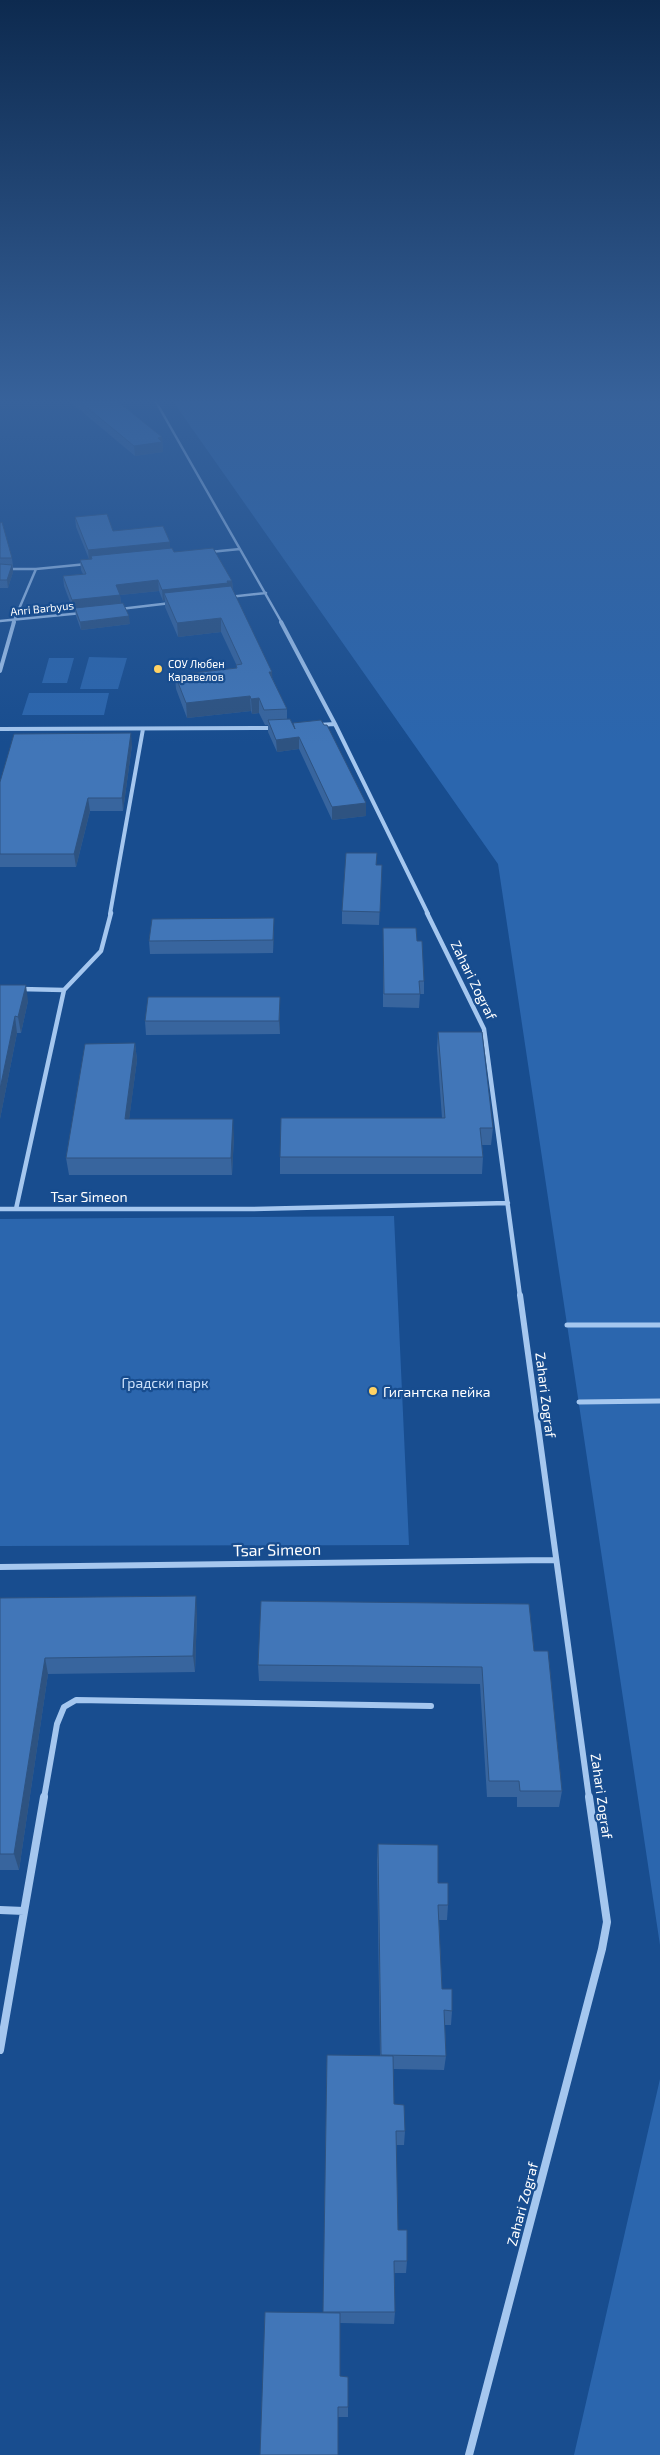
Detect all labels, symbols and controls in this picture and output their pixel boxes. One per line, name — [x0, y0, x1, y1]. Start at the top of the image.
street label: Anri Barbyus — [9, 598, 75, 618]
place label: СОУ Любен Каравелов — [168, 657, 225, 683]
marker: СОУ Любен Каравелов — [152, 663, 164, 675]
street label: Zahari Zograf — [448, 938, 501, 1023]
street label: Tsar Simeon — [50, 1188, 128, 1205]
street label: Zahari Zograf — [532, 1351, 560, 1439]
park label: Градски парк — [121, 1374, 209, 1391]
place label: Гигантска пейка — [383, 1383, 490, 1400]
marker: Гигантска пейка — [367, 1385, 379, 1397]
street label: Tsar Simeon — [233, 1539, 321, 1559]
street label: Zahari Zograf — [588, 1752, 616, 1840]
street label: Zahari Zograf — [503, 2160, 542, 2248]

